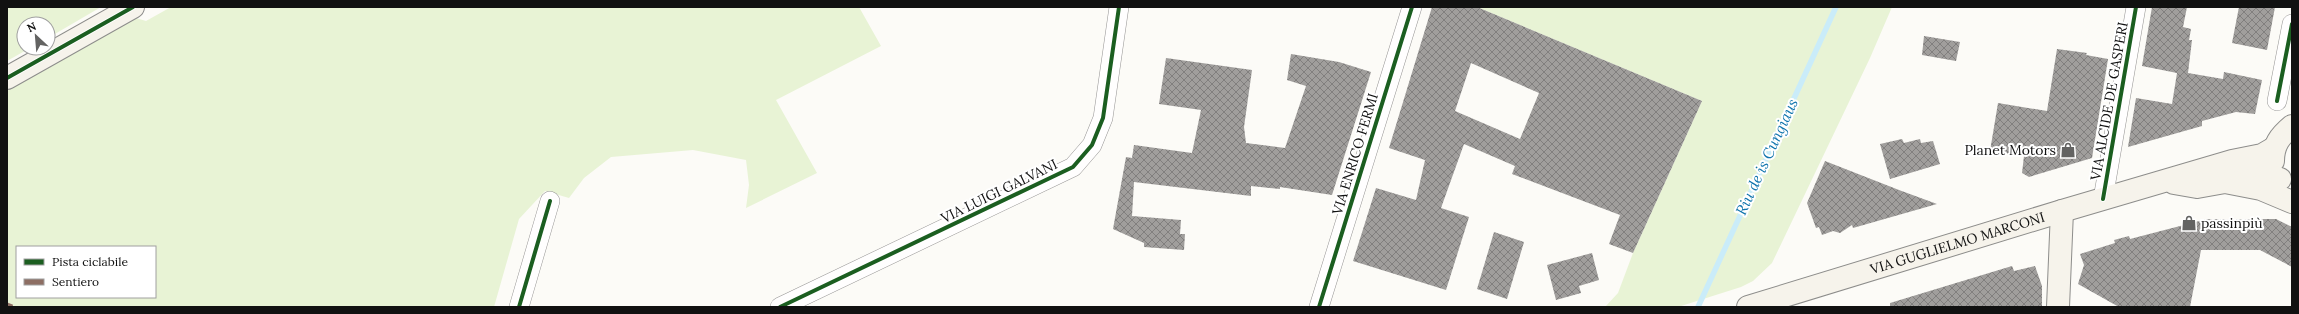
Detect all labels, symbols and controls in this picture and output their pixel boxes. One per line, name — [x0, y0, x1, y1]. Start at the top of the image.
north arrow — [16, 16, 56, 56]
text: N — [25, 19, 39, 35]
street label: VIA ALCIDE DE GASPERI — [2086, 20, 2132, 183]
street label: VIA ENRICO FERMI — [1328, 91, 1382, 218]
water label: Riu de is Cungiaus — [1731, 96, 1802, 218]
place label: Planet Motors — [1964, 141, 2056, 159]
shop icon: Planet Motors — [2059, 141, 2077, 159]
street label: VIA LUIGI GALVANI — [937, 155, 1060, 227]
street label: VIA GUGLIELMO MARCONI — [1867, 208, 2047, 278]
shop icon: passinpiù — [2180, 214, 2198, 232]
place label: passinpiù — [2201, 214, 2263, 232]
legend — [16, 246, 156, 298]
text: Pista ciclabile — [52, 254, 128, 269]
text: Sentiero — [52, 274, 99, 289]

